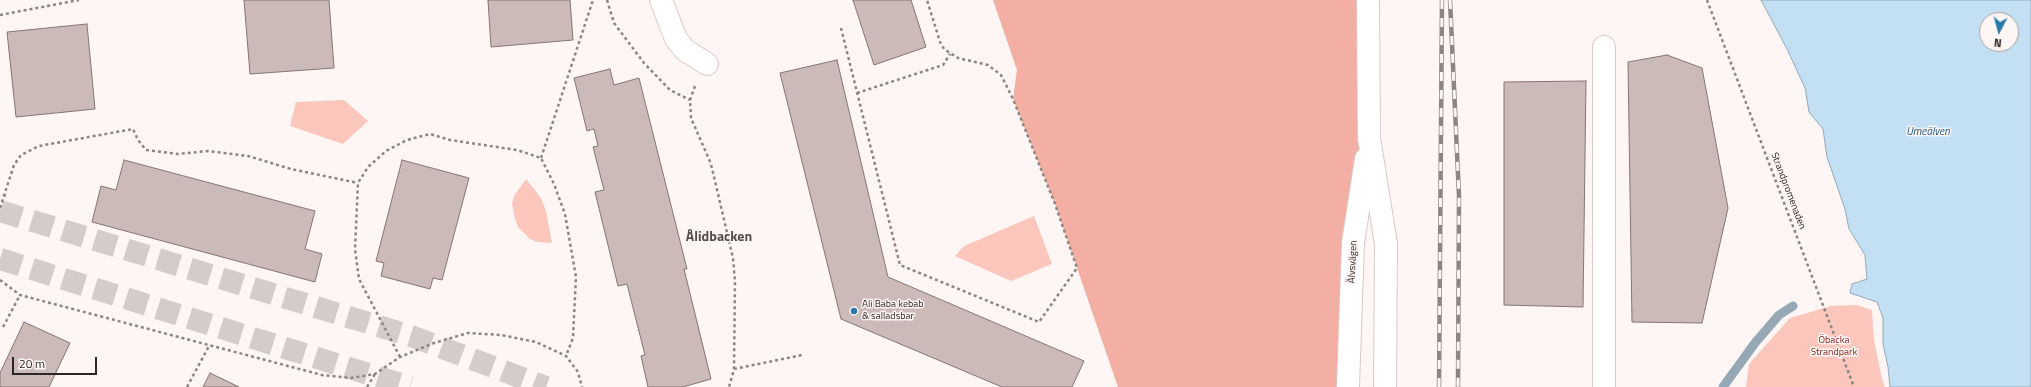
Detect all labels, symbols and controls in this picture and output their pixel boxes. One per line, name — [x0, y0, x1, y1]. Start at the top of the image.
north arrow — [1979, 12, 2019, 52]
text: N — [1993, 35, 2002, 51]
water label: Umeälven — [1906, 125, 1950, 139]
street label: Strandpromenaden — [1768, 151, 1808, 231]
district label: Ålidbacken — [686, 230, 752, 246]
street label: Älvsvägen — [1346, 240, 1360, 284]
place label: Ali Baba kebab & salladsbar — [862, 299, 924, 322]
marker: Ali Baba kebab & salladsbar — [849, 306, 859, 316]
park label: Öbacka Strandpark — [1811, 335, 1857, 358]
scale bar — [14, 349, 99, 375]
text: 20 m — [19, 354, 45, 373]

